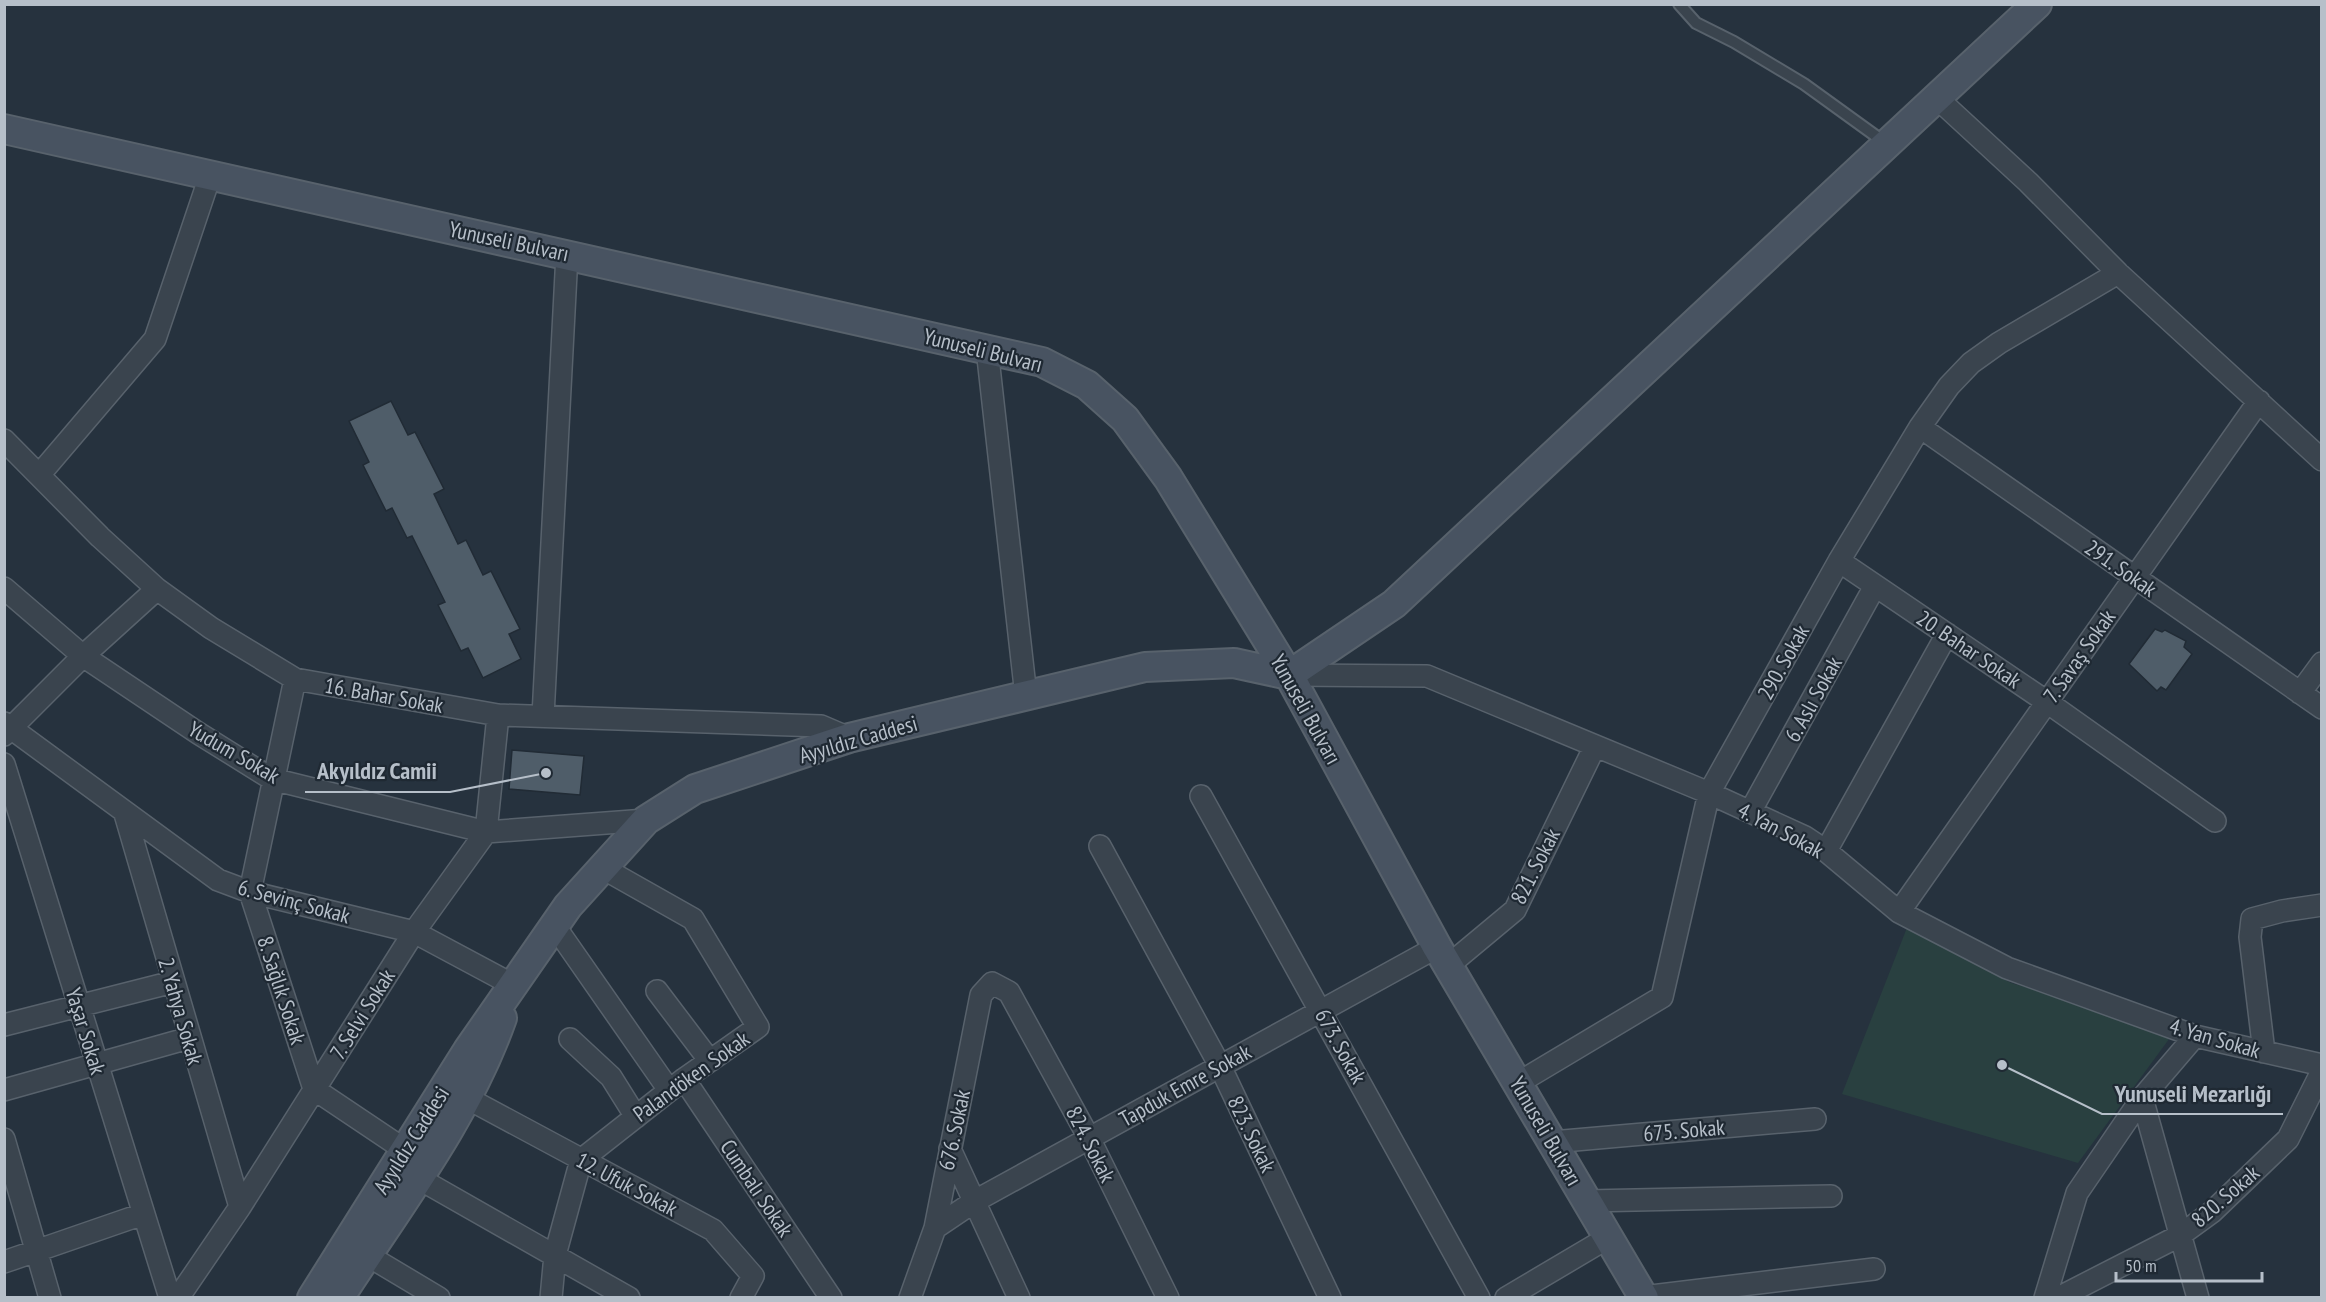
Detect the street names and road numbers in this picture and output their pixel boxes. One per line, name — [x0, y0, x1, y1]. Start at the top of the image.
street label: Yunuseli Bulvarı — [447, 215, 571, 267]
street label: Yunuseli Bulvarı — [921, 322, 1045, 378]
street label: 291. Sokak — [2080, 533, 2163, 603]
street label: 20. Bahar Sokak — [1911, 604, 2027, 694]
street label: 7. Savaş Sokak — [2037, 604, 2122, 708]
street label: 290. Sokak — [1751, 619, 1815, 704]
street label: Yunuseli Bulvarı — [1264, 649, 1348, 769]
street label: 6. Aslı Sokak — [1778, 651, 1848, 747]
street label: 16. Bahar Sokak — [322, 671, 446, 719]
street label: Ayyıldız Caddesi — [796, 709, 920, 769]
street label: Yudum Sokak — [183, 715, 285, 790]
street label: 4. Yan Sokak — [1733, 796, 1829, 864]
street label: 821. Sokak — [1504, 823, 1566, 909]
street label: 6. Sevinç Sokak — [235, 873, 354, 930]
street label: 8. Sağlık Sokak — [251, 932, 313, 1048]
street label: 2. Yahya Sokak — [152, 954, 210, 1068]
street label: 7. Selvi Sokak — [323, 963, 401, 1064]
street label: Yaşar Sokak — [60, 984, 113, 1078]
street label: 673. Sokak — [1309, 1004, 1373, 1089]
street label: 4. Yan Sokak — [2166, 1012, 2264, 1064]
street label: Palandöken Sokak — [627, 1024, 755, 1128]
street label: Tapduk Emre Sokak — [1114, 1037, 1256, 1133]
street label: Yunuseli Bulvarı — [1503, 1071, 1589, 1191]
street label: Ayyıldız Caddesi — [367, 1081, 455, 1199]
street label: 676. Sokak — [932, 1087, 976, 1173]
street label: 823. Sokak — [1222, 1091, 1283, 1177]
street label: 824. Sokak — [1060, 1101, 1122, 1187]
street label: 675. Sokak — [1642, 1112, 1726, 1148]
street label: Cumbalı Sokak — [714, 1134, 800, 1242]
street label: 12. Ufuk Sokak — [571, 1146, 683, 1223]
street label: 820. Sokak — [2185, 1158, 2265, 1233]

